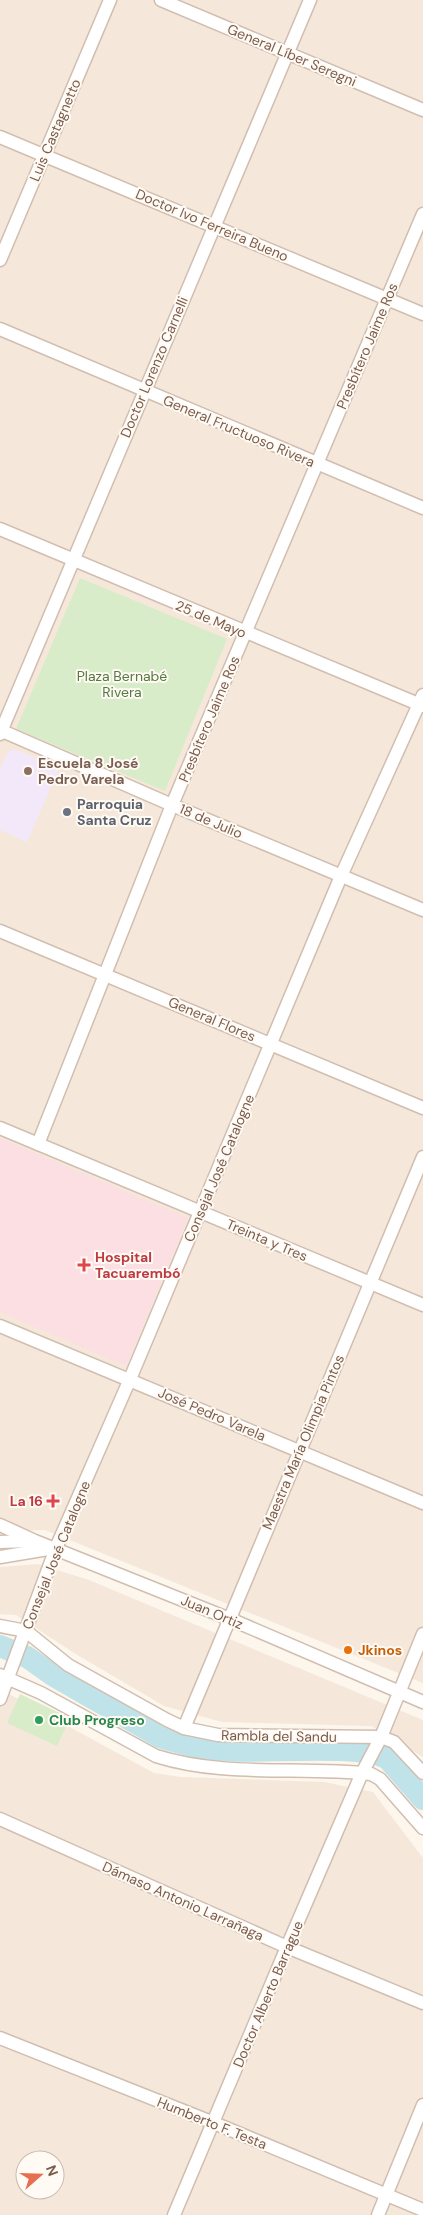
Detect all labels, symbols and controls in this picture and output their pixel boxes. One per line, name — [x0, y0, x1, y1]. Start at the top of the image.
street label: General Líber Seregni — [225, 20, 359, 90]
street label: Luis Castagnetto — [25, 76, 85, 184]
street label: Doctor Ivo Ferreira Bueno — [133, 185, 291, 265]
street label: Presbítero Jaime Ros — [332, 280, 402, 412]
street label: Doctor Lorenzo Carnelli — [116, 294, 192, 440]
street label: General Fructuoso Rivera — [160, 391, 318, 471]
street label: 25 de Mayo — [173, 596, 249, 642]
street label: Presbítero Jaime Ros — [174, 653, 244, 785]
park label: Plaza Bernabé Rivera — [77, 667, 167, 701]
place label: Escuela 8 José Pedro Varela — [38, 754, 139, 788]
marker: Escuela 8 José Pedro Varela — [22, 765, 34, 777]
place label: Parroquia Santa Cruz — [77, 795, 152, 829]
street label: 18 de Julio — [177, 800, 245, 842]
marker: Parroquia Santa Cruz — [61, 806, 73, 818]
street label: General Flores — [166, 993, 258, 1045]
street label: Consejal José Catalogne — [180, 1091, 258, 1245]
street label: Treinta y Tres — [224, 1215, 310, 1265]
place label: Hospital Tacuarembó — [95, 1248, 181, 1282]
marker: Hospital Tacuarembó — [77, 1258, 91, 1272]
street label: Maestra María Olimpia Pintos — [258, 1352, 348, 1532]
street label: José Pedro Varela — [155, 1383, 269, 1445]
street label: Consejal José Catalogne — [18, 1478, 94, 1632]
place label: La 16 — [10, 1492, 43, 1510]
marker: La 16 — [47, 1495, 59, 1507]
street label: Juan Ortiz — [178, 1591, 246, 1633]
place label: Jkinos — [358, 1641, 402, 1659]
marker: Jkinos — [342, 1644, 354, 1656]
place label: Club Progreso — [49, 1711, 145, 1729]
marker: Club Progreso — [33, 1714, 45, 1726]
street label: Rambla del Sandu — [221, 1726, 337, 1746]
street label: Dámaso Antonio Larrañaga — [99, 1857, 267, 1945]
street label: Doctor Alberto Barrague — [229, 1918, 307, 2070]
street label: Humberto F. Testa — [154, 2093, 270, 2153]
north arrow — [15, 2150, 65, 2200]
text: N — [42, 2163, 62, 2178]

